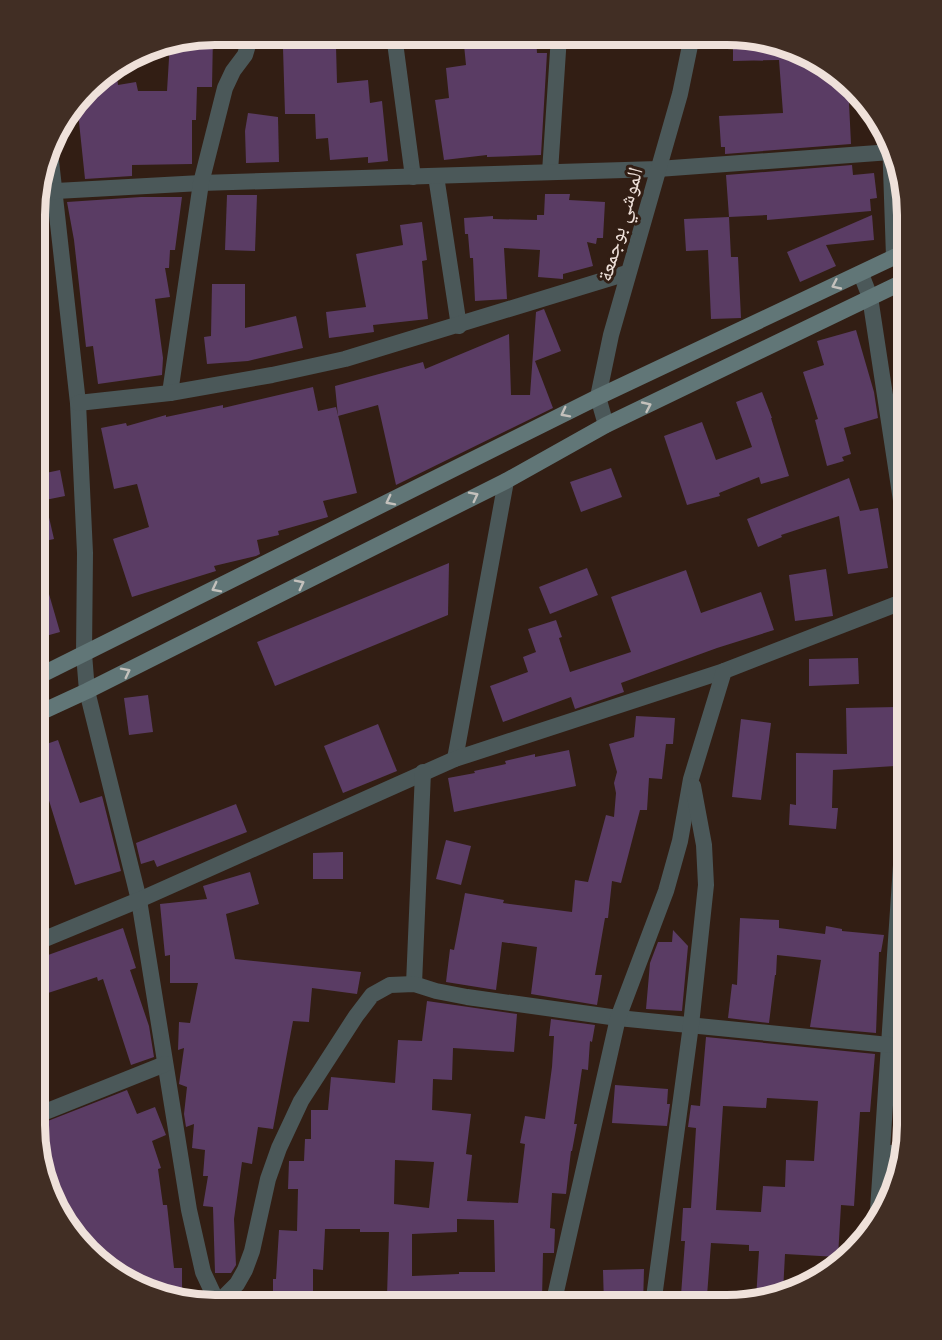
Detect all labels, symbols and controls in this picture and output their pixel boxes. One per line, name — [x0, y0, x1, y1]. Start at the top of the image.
street label: الموشي بوجمعة — [589, 164, 652, 285]
one-way arrow — [831, 278, 842, 290]
one-way arrow — [640, 401, 651, 413]
one-way arrow — [560, 406, 571, 418]
one-way arrow — [468, 492, 479, 504]
one-way arrow — [386, 493, 397, 505]
one-way arrow — [294, 580, 305, 591]
one-way arrow — [211, 581, 222, 592]
one-way arrow — [120, 667, 131, 679]

